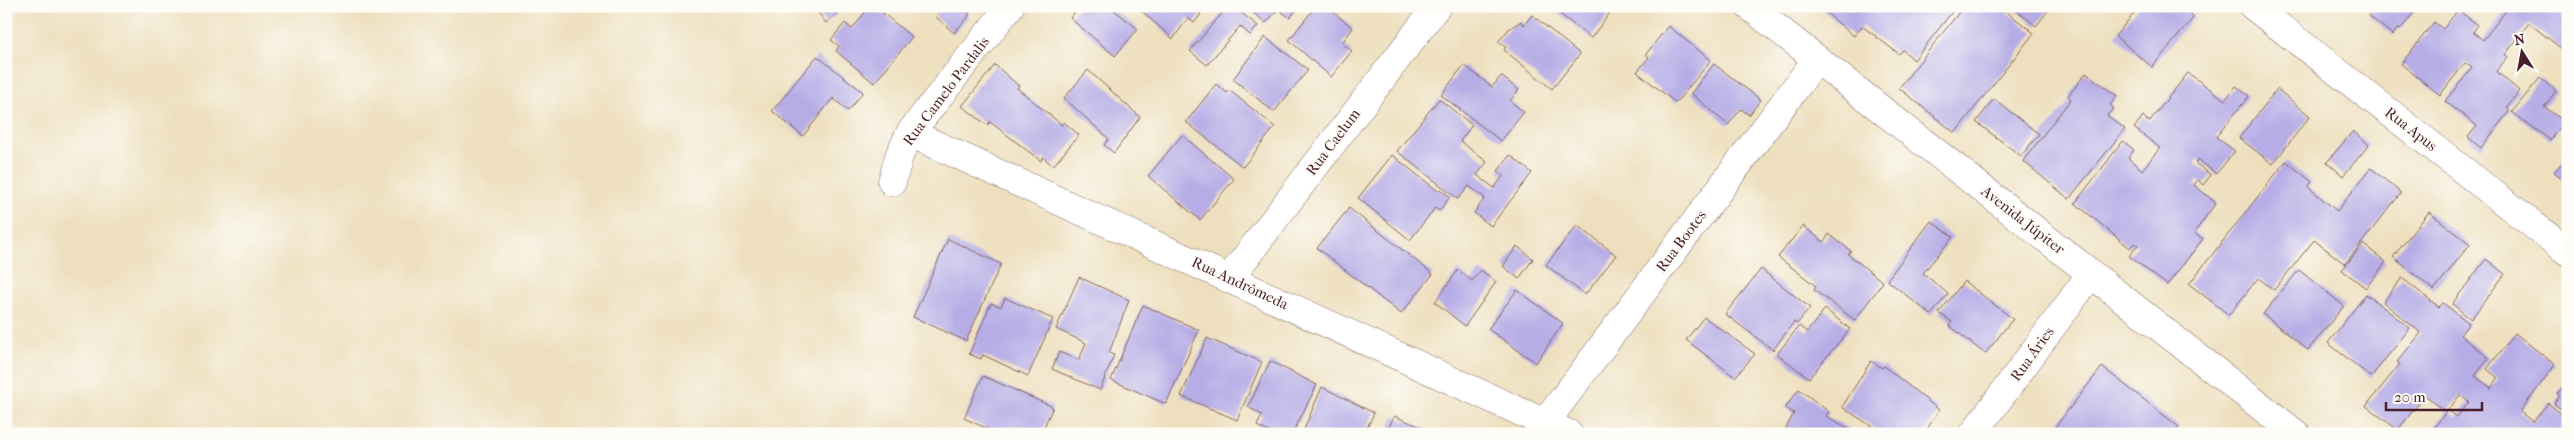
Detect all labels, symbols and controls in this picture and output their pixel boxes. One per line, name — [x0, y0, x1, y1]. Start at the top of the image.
north arrow — [2496, 28, 2546, 78]
text: N — [2513, 30, 2527, 49]
street label: Rua Camelo Pardalis — [899, 32, 993, 149]
street label: Rua Apus — [2381, 103, 2441, 155]
street label: Rua Caelum — [1302, 105, 1364, 179]
street label: Avenida Júpiter — [1977, 181, 2069, 259]
street label: Rua Bootes — [1652, 206, 1710, 275]
street label: Rua Andrômeda — [1189, 253, 1292, 314]
street label: Rua Áries — [2006, 323, 2058, 385]
scale bar — [2386, 380, 2483, 412]
text: 20 m — [2394, 388, 2426, 406]

